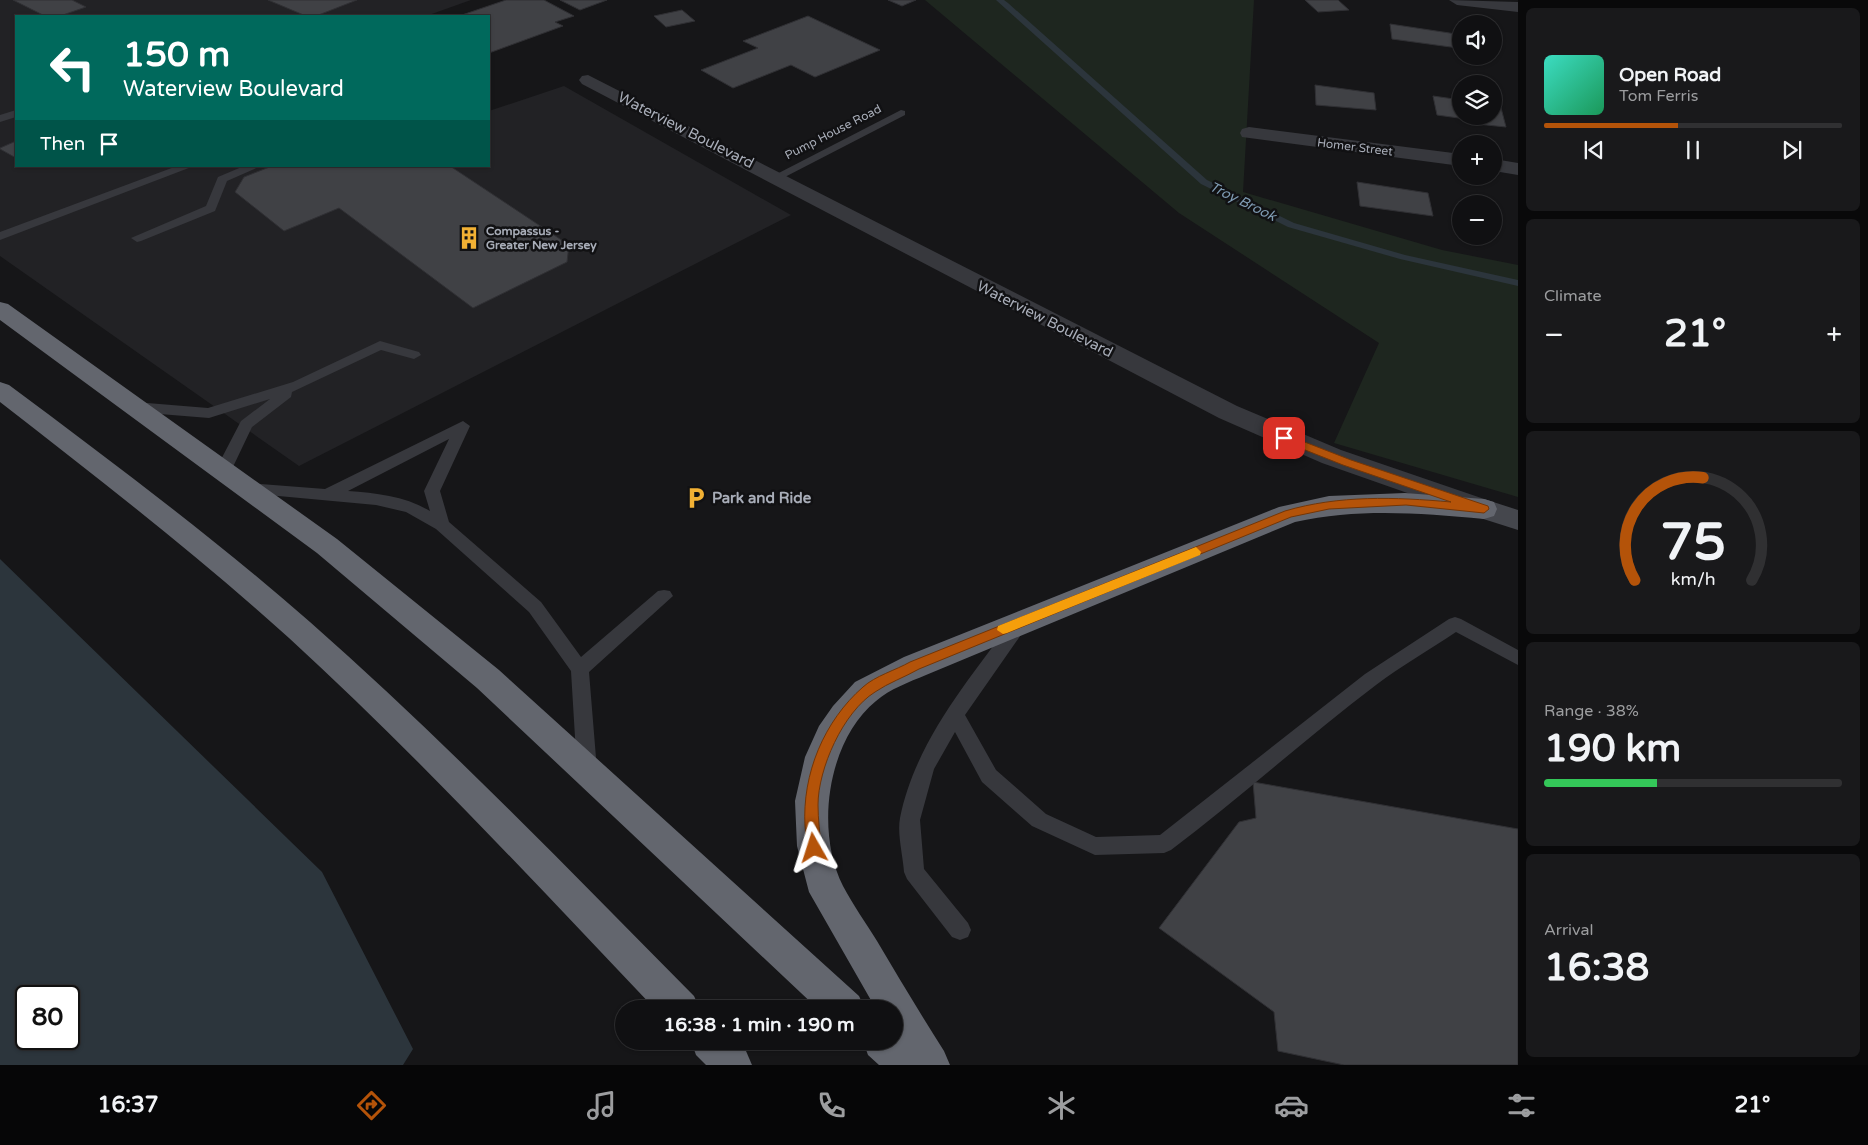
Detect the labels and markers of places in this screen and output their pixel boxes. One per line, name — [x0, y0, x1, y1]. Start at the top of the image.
place label: Compassus - Greater New Jersey — [486, 224, 597, 253]
building icon: Compassus - Greater New Jersey — [456, 225, 482, 251]
pin — [1263, 417, 1305, 459]
parking icon: Park and Ride — [683, 485, 709, 511]
place label: Park and Ride — [712, 489, 812, 507]

